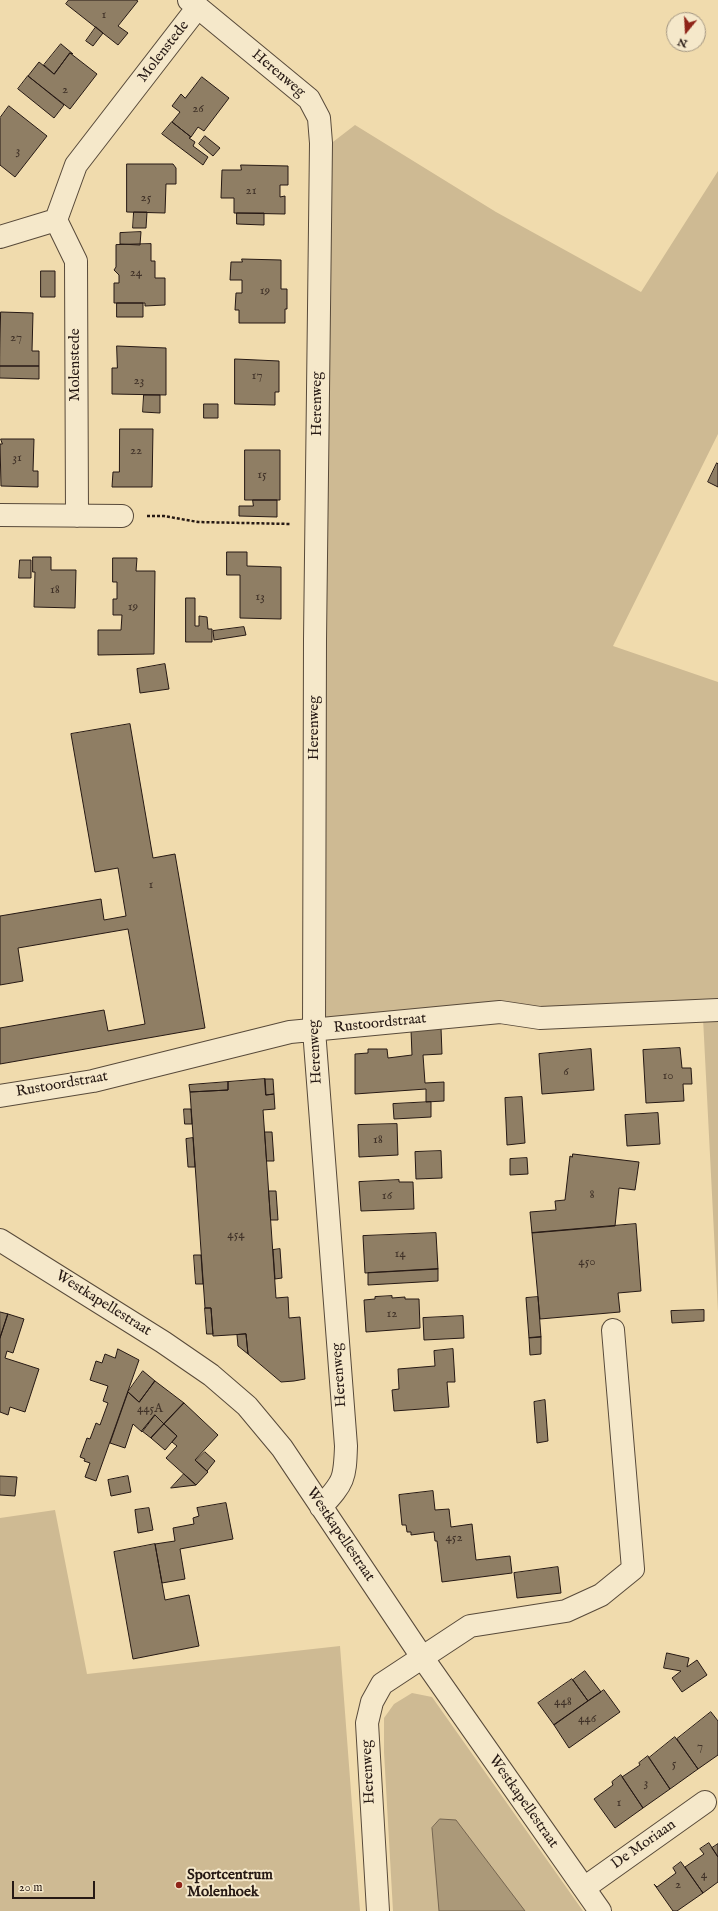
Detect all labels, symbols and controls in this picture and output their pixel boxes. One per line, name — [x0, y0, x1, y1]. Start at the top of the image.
house number: 1 — [102, 7, 106, 23]
north arrow — [666, 12, 706, 52]
street label: Molenstede — [134, 18, 194, 86]
text: N — [676, 34, 689, 51]
street label: Herenweg — [247, 46, 309, 102]
house number: 2 — [62, 82, 68, 98]
house number: 26 — [192, 101, 204, 117]
house number: 3 — [16, 143, 20, 159]
house number: 21 — [246, 183, 256, 199]
house number: 25 — [141, 190, 151, 206]
house number: 24 — [130, 265, 142, 281]
house number: 19 — [260, 283, 270, 299]
street label: Molenstede — [67, 328, 85, 402]
house number: 27 — [10, 330, 22, 346]
house number: 17 — [252, 368, 262, 384]
street label: Herenweg — [309, 372, 327, 436]
house number: 23 — [134, 373, 144, 389]
house number: 22 — [130, 443, 142, 459]
house number: 31 — [12, 450, 22, 466]
house number: 15 — [257, 467, 267, 483]
house number: 18 — [50, 582, 60, 598]
house number: 13 — [255, 589, 265, 605]
house number: 19 — [128, 599, 138, 615]
street label: Herenweg — [306, 696, 324, 760]
house number: 1 — [149, 877, 153, 893]
street label: Rustoordstraat — [333, 1010, 427, 1038]
street label: Herenweg — [305, 1019, 327, 1085]
house number: 6 — [563, 1064, 569, 1080]
street label: Rustoordstraat — [15, 1068, 109, 1102]
house number: 10 — [662, 1068, 674, 1084]
house number: 18 — [373, 1132, 383, 1148]
house number: 8 — [589, 1187, 595, 1203]
house number: 16 — [382, 1188, 392, 1204]
house number: 454 — [227, 1227, 245, 1243]
house number: 14 — [394, 1246, 406, 1262]
house number: 450 — [578, 1254, 596, 1270]
street label: Westkapellestraat — [52, 1267, 154, 1341]
house number: 12 — [387, 1306, 397, 1322]
street label: Herenweg — [329, 1342, 351, 1408]
house number: 445A — [137, 1401, 163, 1417]
street label: Westkapellestraat — [302, 1485, 378, 1585]
house number: 452 — [445, 1530, 463, 1546]
house number: 448 — [554, 1694, 572, 1710]
house number: 446 — [578, 1711, 596, 1727]
street label: Herenweg — [358, 1739, 380, 1805]
house number: 7 — [697, 1739, 703, 1755]
street label: Westkapellestraat — [484, 1752, 562, 1852]
house number: 5 — [672, 1756, 676, 1772]
house number: 3 — [644, 1775, 648, 1791]
house number: 1 — [617, 1795, 621, 1811]
street label: De Moriaan — [608, 1816, 680, 1874]
place label: Sportcentrum Molenhoek — [187, 1867, 273, 1902]
house number: 4 — [701, 1867, 707, 1883]
scale bar — [14, 1873, 97, 1899]
house number: 2 — [675, 1877, 681, 1893]
text: 20 m — [19, 1880, 42, 1895]
marker: Sportcentrum Molenhoek — [174, 1880, 184, 1890]

